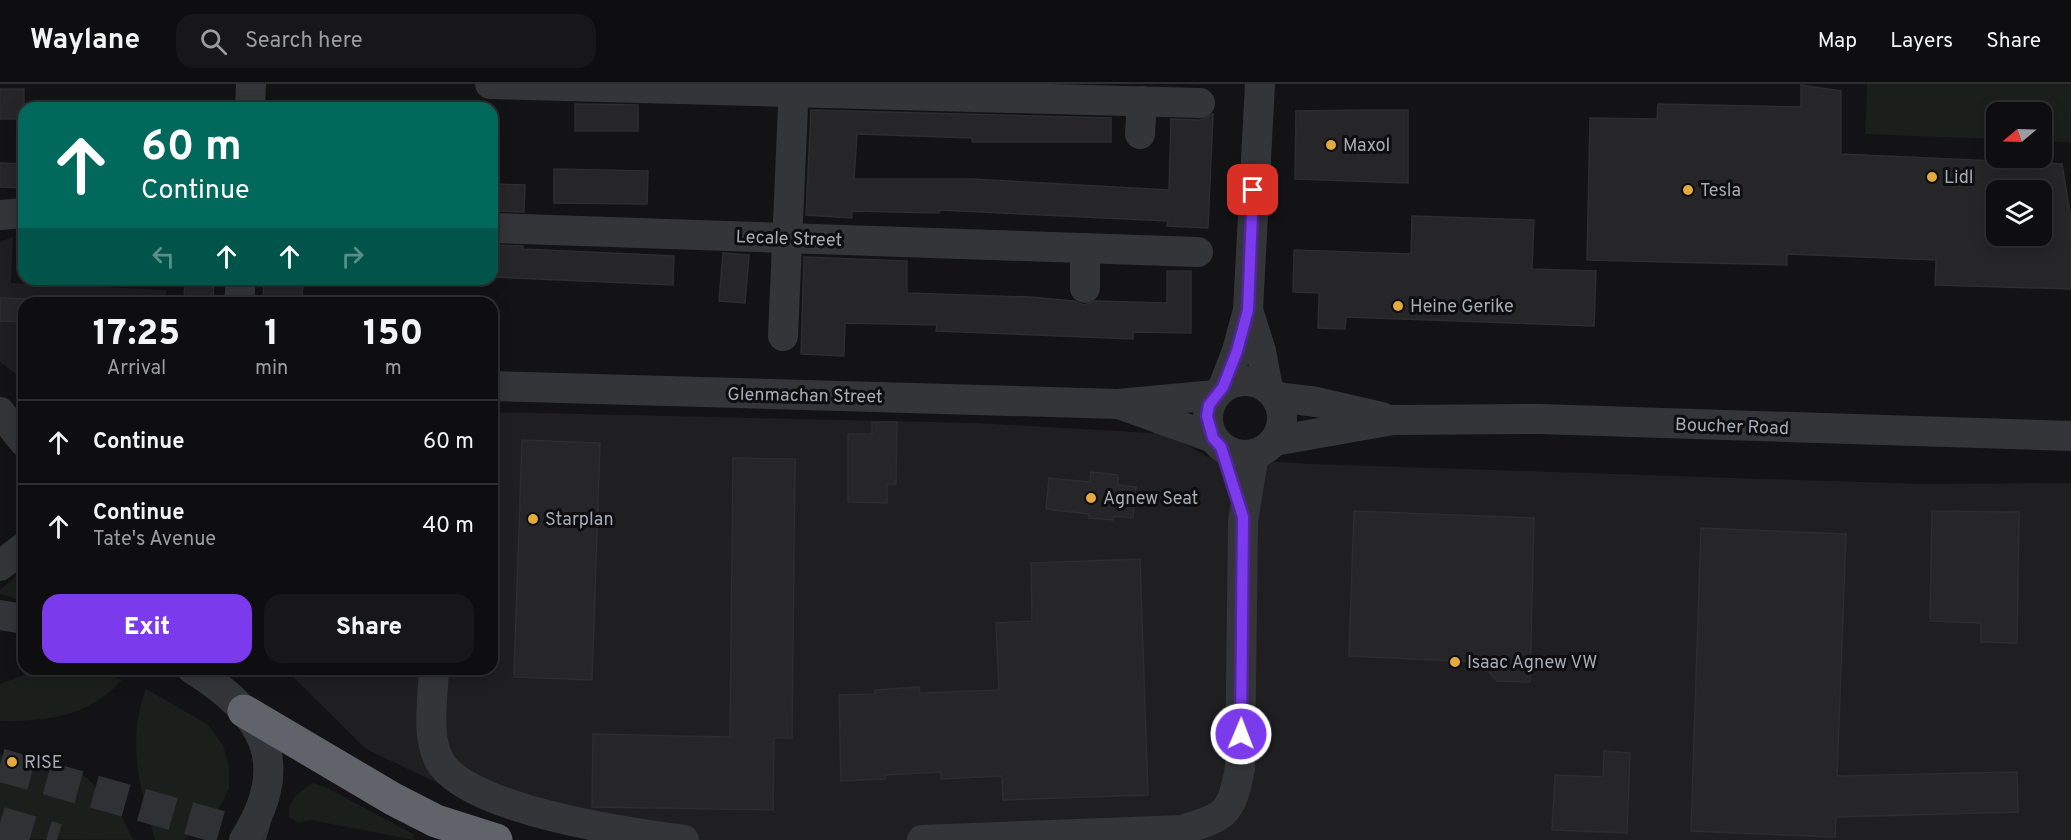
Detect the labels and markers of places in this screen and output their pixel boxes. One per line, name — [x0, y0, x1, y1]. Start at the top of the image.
place label: Maxol — [1343, 135, 1390, 158]
marker: Maxol — [1324, 138, 1338, 152]
pin — [1227, 164, 1278, 215]
place label: Lidl — [1944, 167, 1973, 190]
marker: Lidl — [1925, 170, 1939, 184]
place label: Tesla — [1700, 180, 1741, 203]
marker: Tesla — [1681, 183, 1695, 197]
place label: Heine Gerike — [1410, 296, 1514, 319]
marker: Heine Gerike — [1391, 299, 1405, 313]
place label: Agnew Seat — [1103, 488, 1198, 511]
marker: Agnew Seat — [1084, 491, 1098, 505]
place label: Starplan — [545, 509, 614, 532]
marker: Starplan — [526, 512, 540, 526]
place label: Isaac Agnew VW — [1467, 652, 1597, 675]
marker: Isaac Agnew VW — [1448, 655, 1462, 669]
place label: RISE — [24, 752, 63, 775]
marker: RISE — [5, 755, 19, 769]

